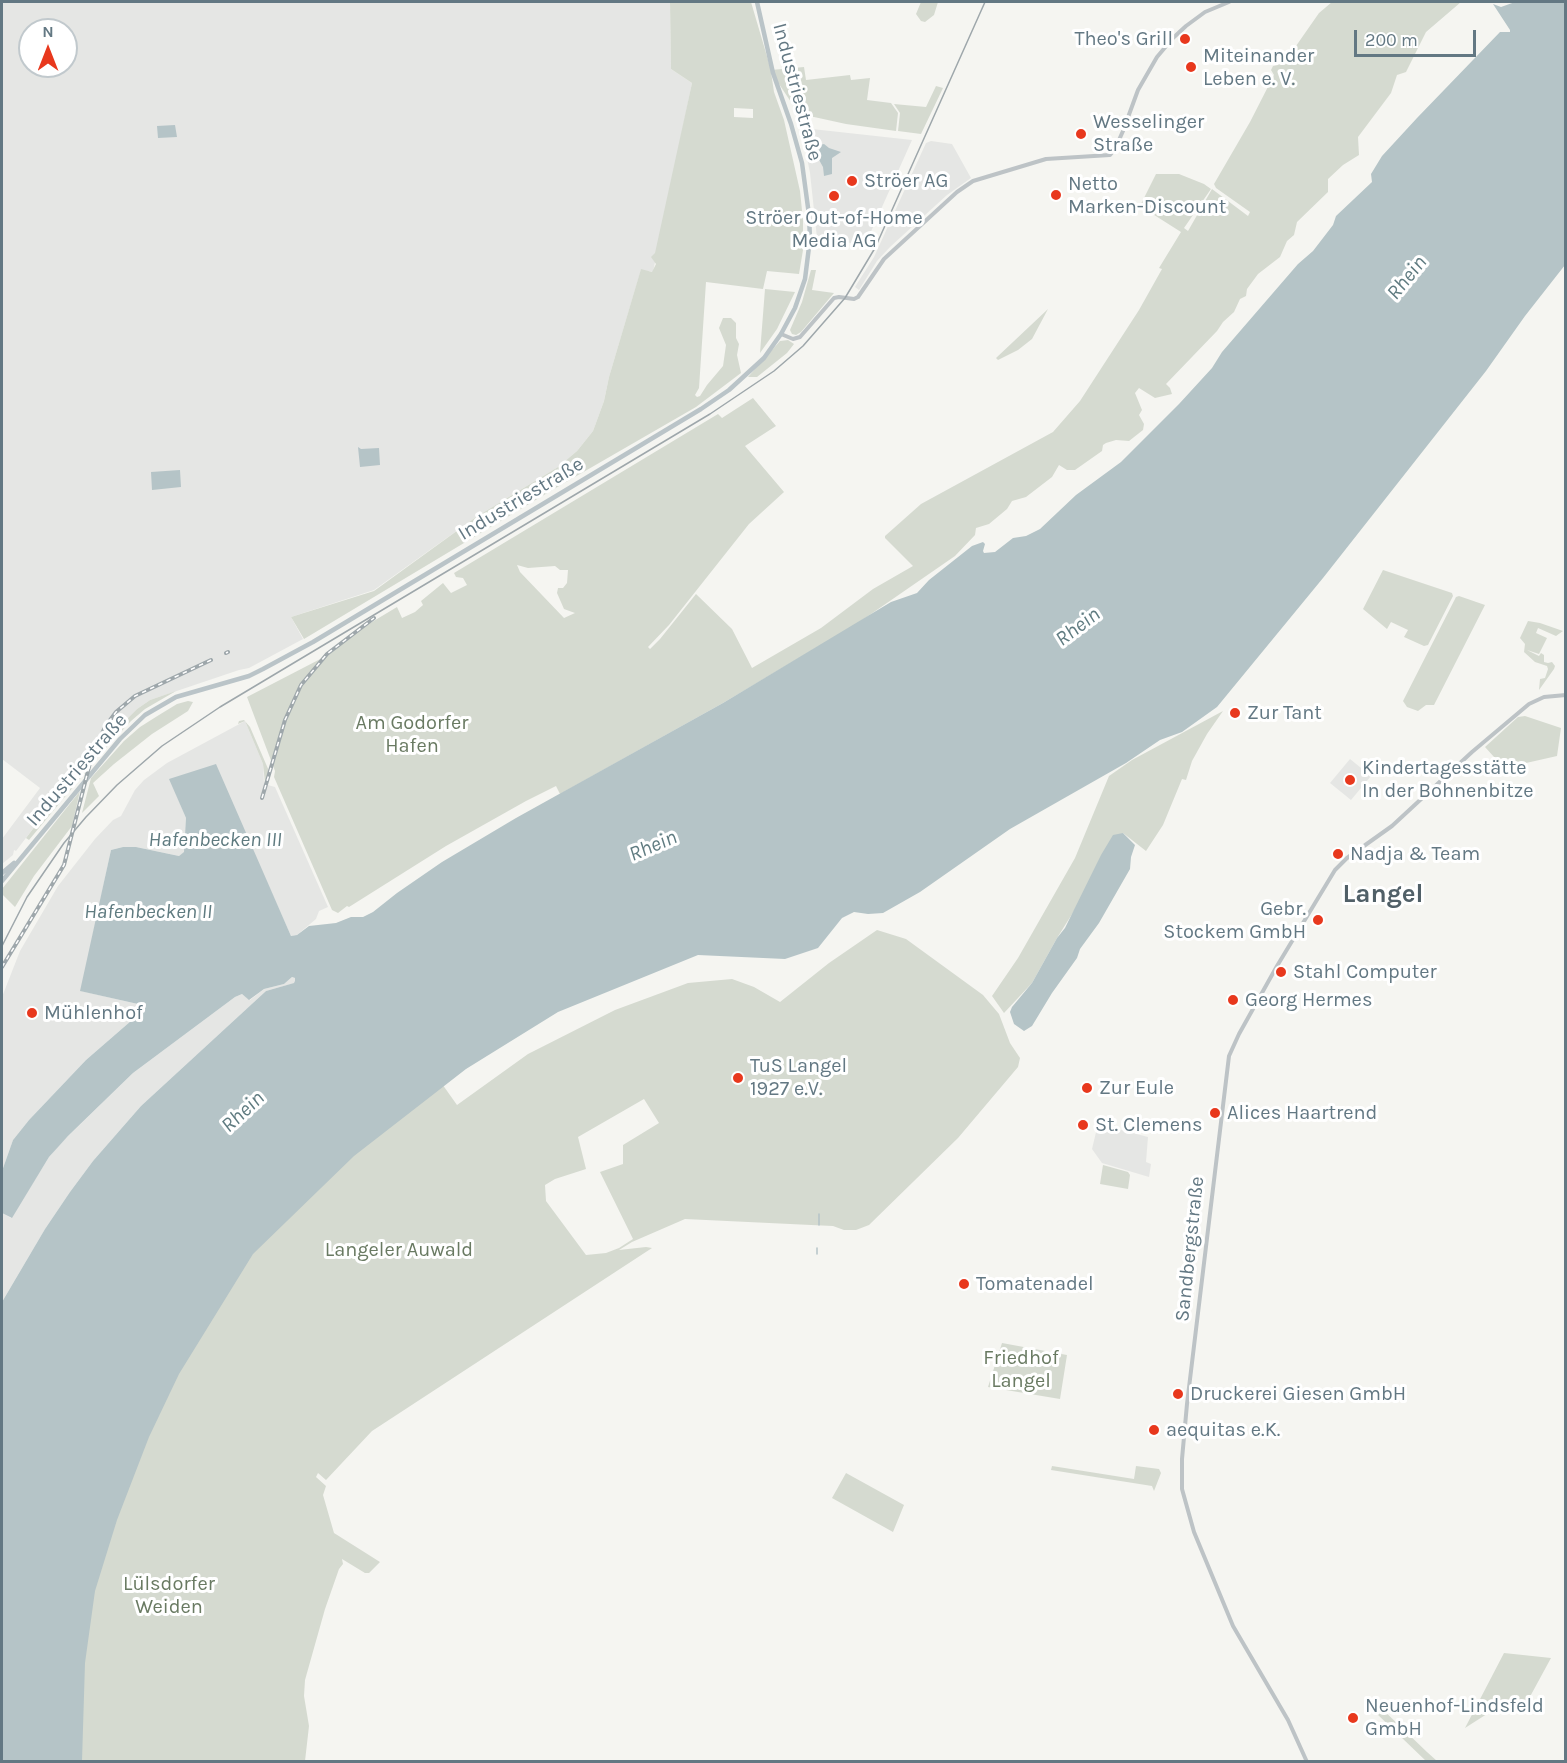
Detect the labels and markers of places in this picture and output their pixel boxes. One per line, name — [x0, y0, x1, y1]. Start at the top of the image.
place label: Theo's Grill — [1074, 27, 1173, 51]
marker: Theo's Grill — [1178, 32, 1192, 46]
place label: Miteinander Leben e. V. — [1203, 44, 1314, 91]
marker: Miteinander Leben e. V. — [1184, 60, 1198, 74]
place label: Wesselinger Straße — [1093, 110, 1204, 157]
marker: Wesselinger Straße — [1074, 127, 1088, 141]
place label: Ströer AG — [864, 169, 948, 193]
place label: Netto Marken-Discount — [1068, 172, 1226, 219]
marker: Ströer AG — [845, 174, 859, 188]
marker: Netto Marken-Discount — [1049, 188, 1063, 202]
marker: Ströer Out-of-Home Media AG — [827, 189, 841, 203]
place label: Ströer Out-of-Home Media AG — [745, 206, 923, 253]
place label: Zur Tant — [1247, 701, 1322, 725]
marker: Zur Tant — [1228, 706, 1242, 720]
place label: Kindertagesstätte In der Bohnenbitze — [1362, 756, 1533, 803]
marker: Kindertagesstätte In der Bohnenbitze — [1343, 773, 1357, 787]
place label: Nadja & Team — [1350, 842, 1480, 866]
marker: Nadja & Team — [1331, 847, 1345, 861]
place label: Gebr. Stockem GmbH — [1163, 897, 1306, 944]
marker: Gebr. Stockem GmbH — [1311, 913, 1325, 927]
place label: Stahl Computer — [1293, 960, 1437, 984]
marker: Stahl Computer — [1274, 965, 1288, 979]
place label: Georg Hermes — [1245, 988, 1372, 1012]
marker: Georg Hermes — [1226, 993, 1240, 1007]
place label: Mühlenhof — [44, 1001, 143, 1025]
marker: Mühlenhof — [25, 1006, 39, 1020]
place label: TuS Langel 1927 e.V. — [750, 1054, 847, 1101]
marker: TuS Langel 1927 e.V. — [731, 1071, 745, 1085]
place label: Zur Eule — [1099, 1076, 1174, 1100]
marker: Zur Eule — [1080, 1081, 1094, 1095]
place label: Alices Haartrend — [1227, 1101, 1377, 1125]
marker: Alices Haartrend — [1208, 1106, 1222, 1120]
place label: St. Clemens — [1095, 1113, 1203, 1137]
marker: St. Clemens — [1076, 1118, 1090, 1132]
place label: Tomatenadel — [976, 1272, 1094, 1296]
marker: Tomatenadel — [957, 1277, 971, 1291]
place label: Druckerei Giesen GmbH — [1190, 1382, 1406, 1406]
marker: Druckerei Giesen GmbH — [1171, 1387, 1185, 1401]
place label: aequitas e.K. — [1166, 1418, 1280, 1442]
marker: aequitas e.K. — [1147, 1423, 1161, 1437]
place label: Neuenhof-Lindsfeld GmbH — [1365, 1694, 1544, 1741]
marker: Neuenhof-Lindsfeld GmbH — [1346, 1711, 1360, 1725]

